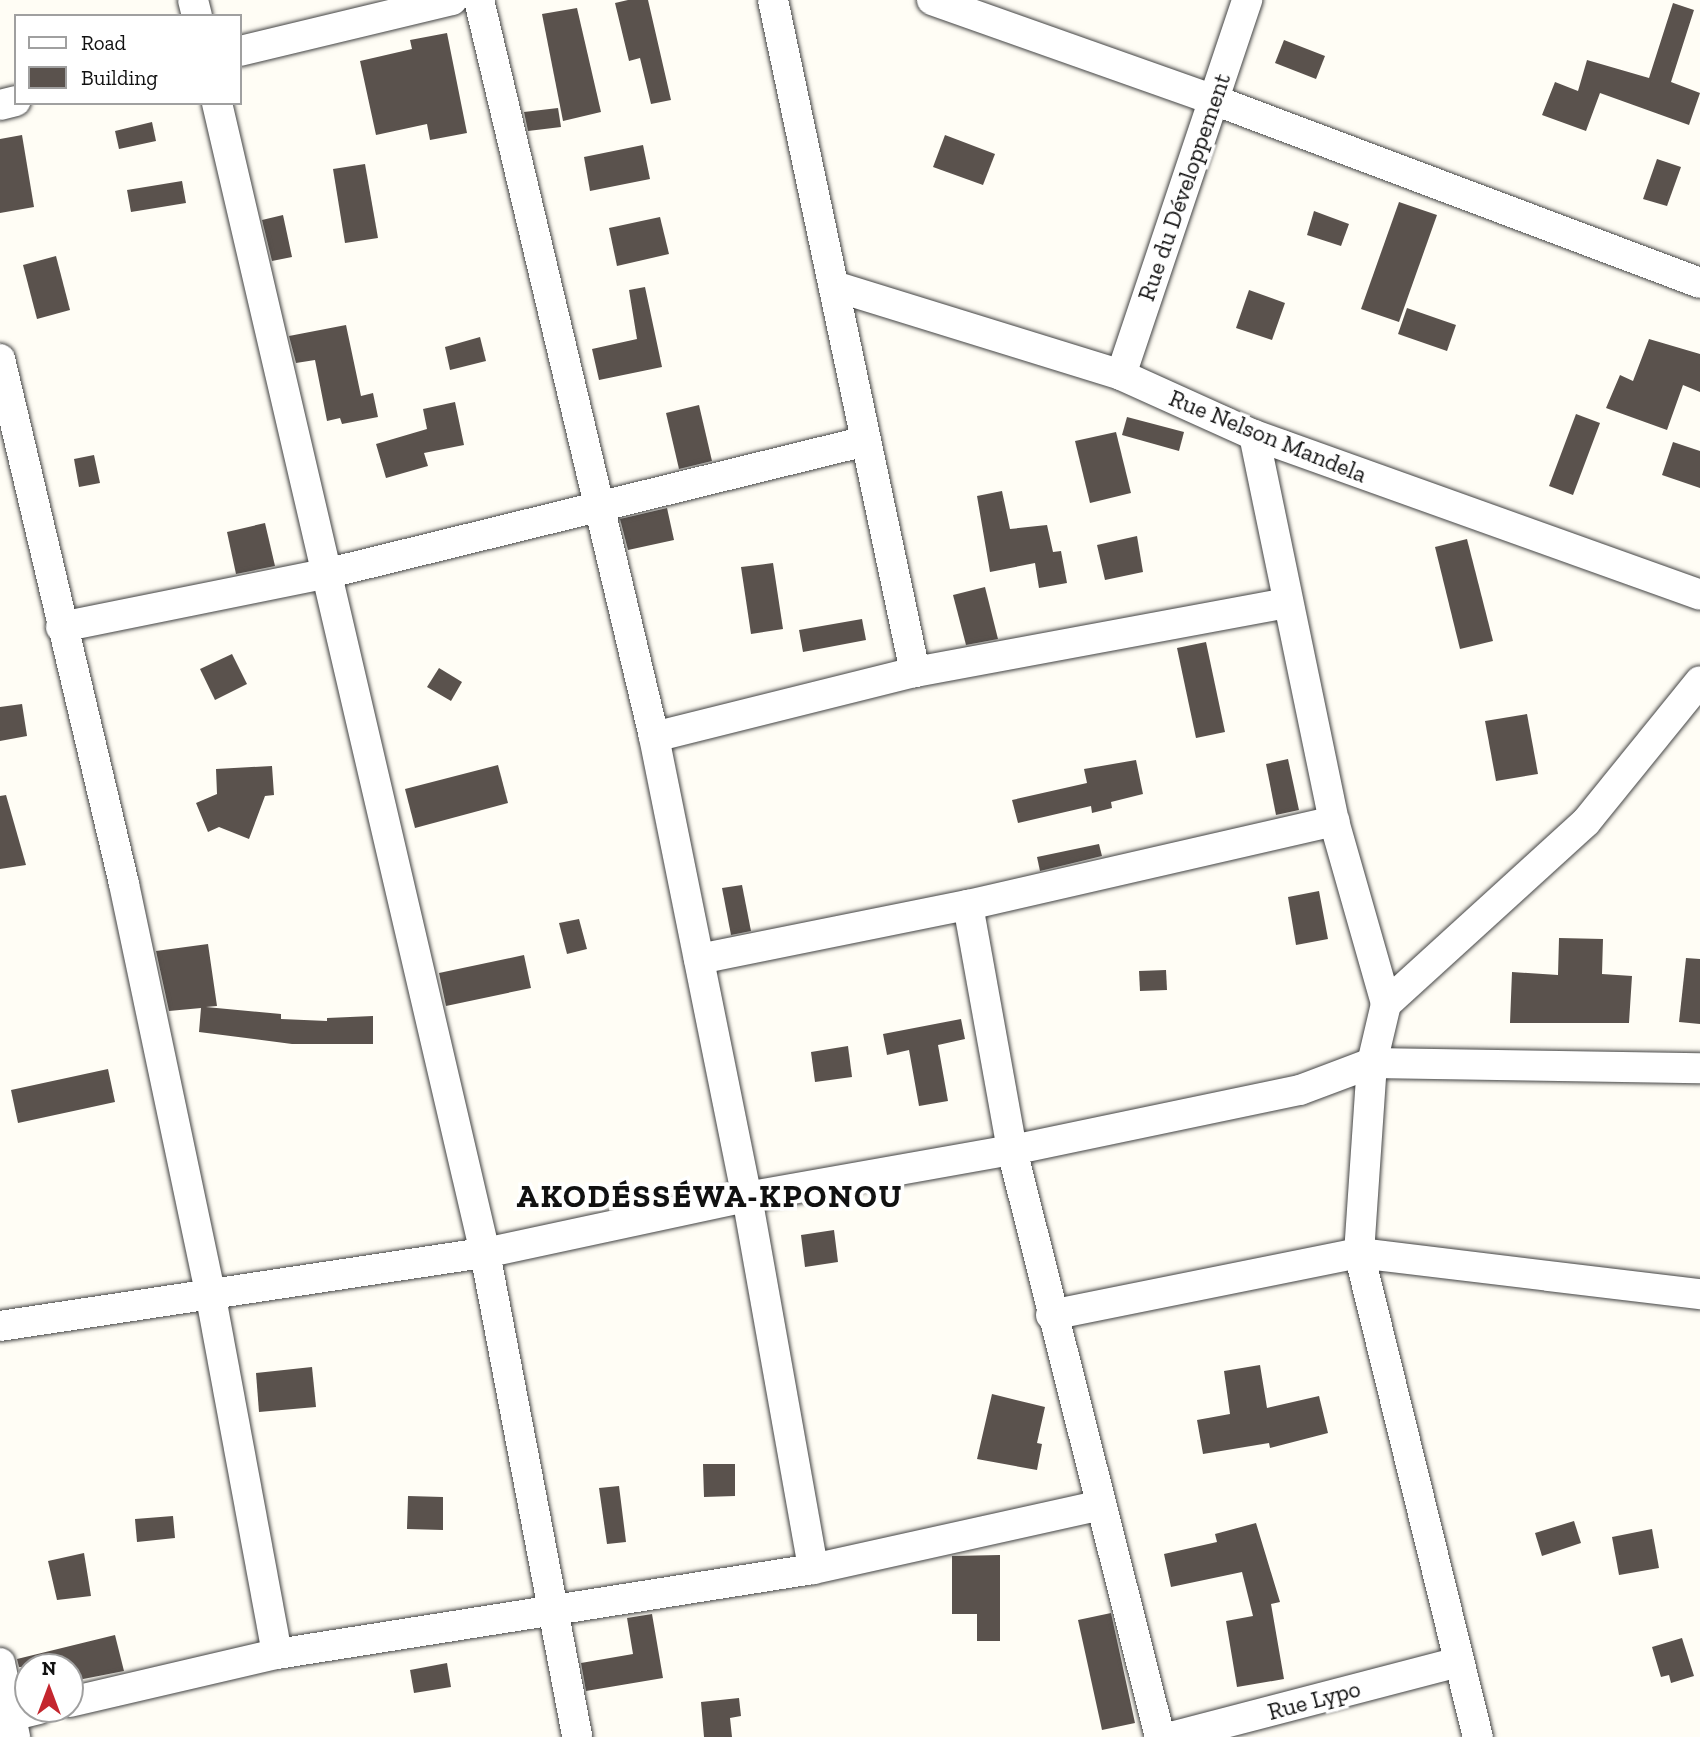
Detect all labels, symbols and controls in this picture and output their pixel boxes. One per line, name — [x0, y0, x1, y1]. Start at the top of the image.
legend — [14, 14, 242, 105]
text: Road — [81, 30, 126, 55]
text: Building — [81, 65, 158, 90]
street label: Rue du Développement — [1131, 69, 1237, 305]
street label: Rue Nelson Mandela — [1165, 383, 1371, 489]
district label: AKODÉSSÉWA-KPONOU — [519, 1177, 901, 1215]
north arrow — [14, 1653, 84, 1723]
text: N — [42, 1657, 56, 1680]
street label: Rue Lypo — [1264, 1674, 1364, 1726]

